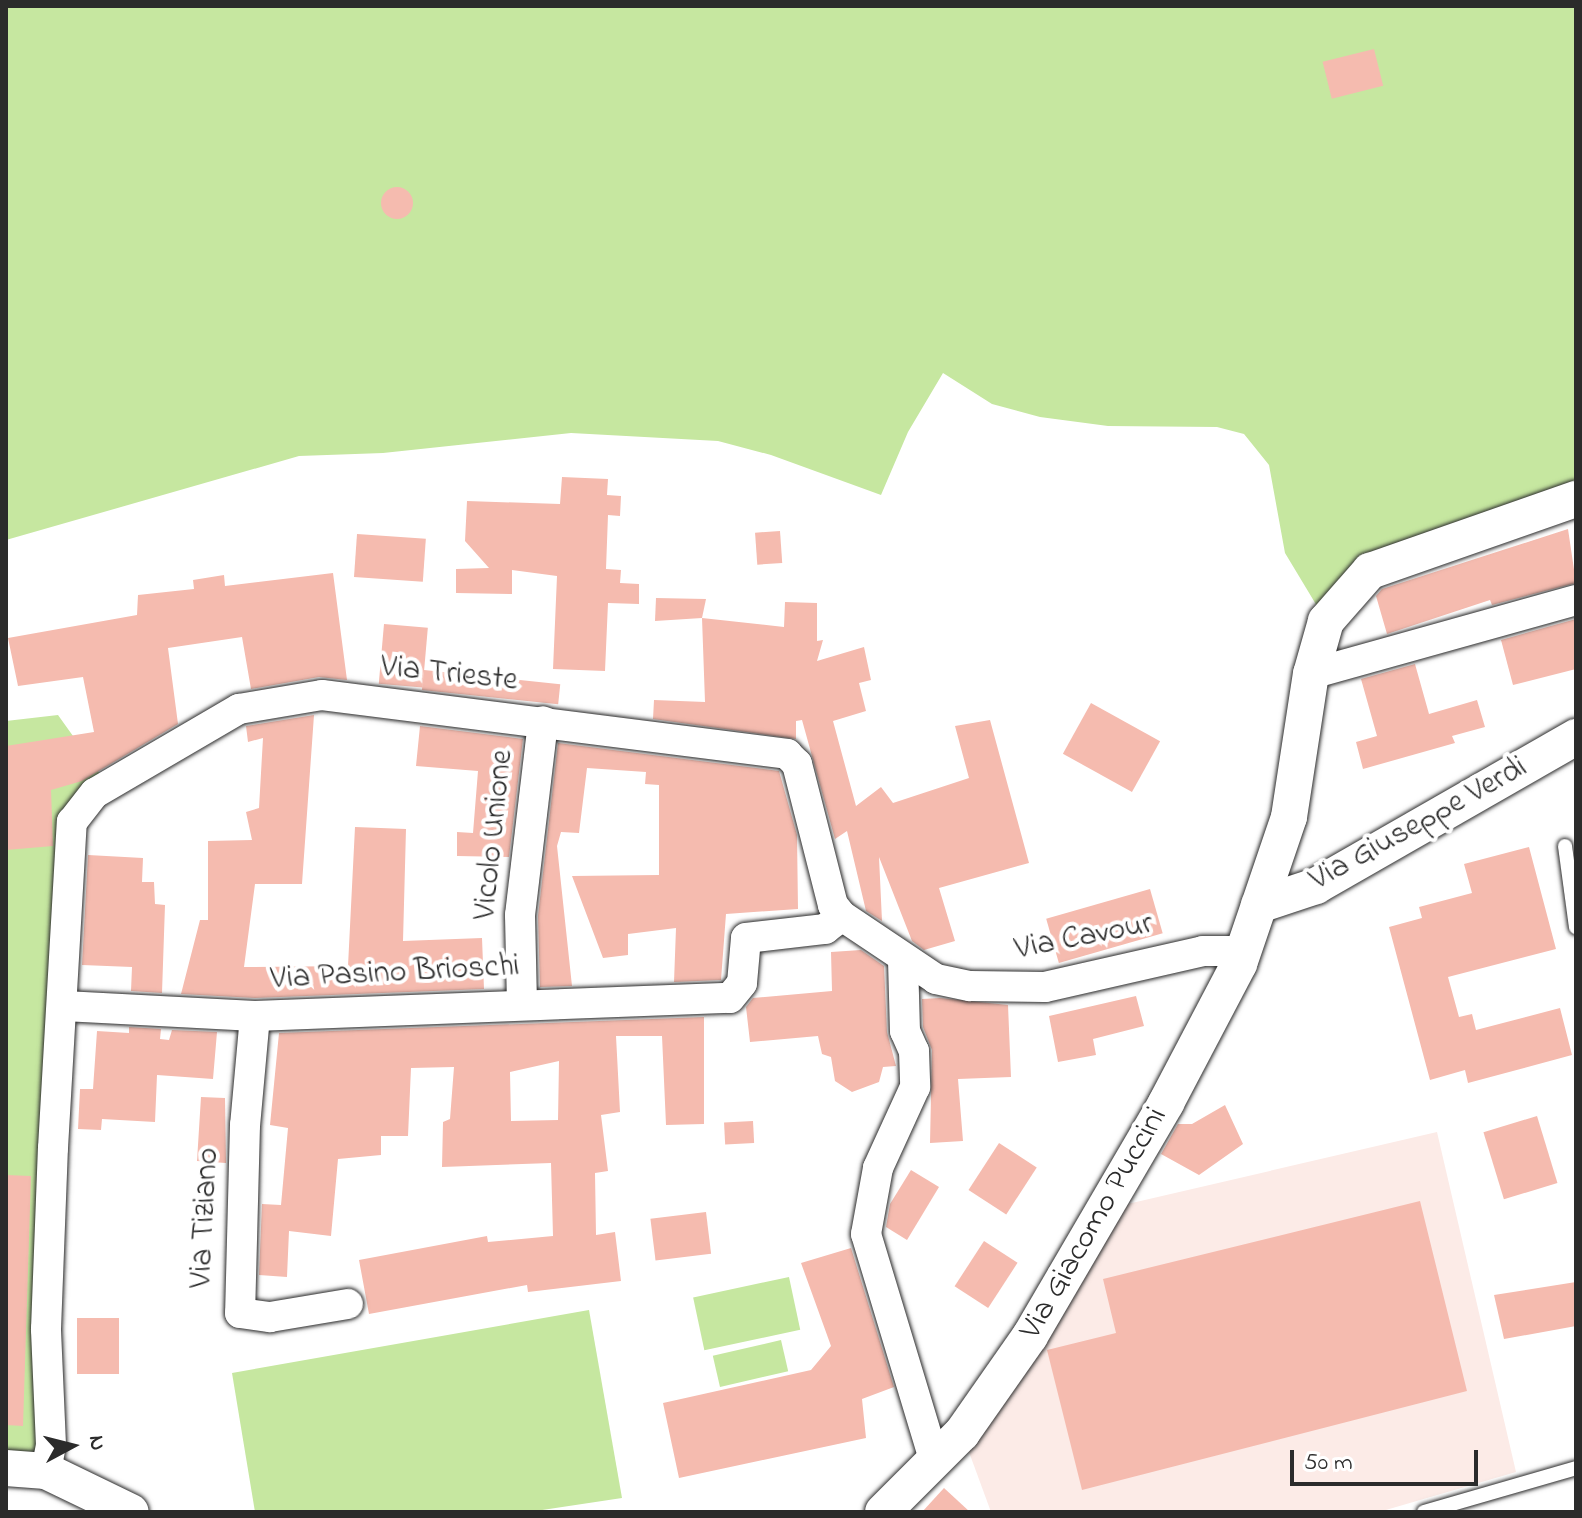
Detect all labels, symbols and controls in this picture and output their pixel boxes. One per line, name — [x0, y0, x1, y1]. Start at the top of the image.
street label: Via Trieste — [379, 649, 519, 701]
street label: Vicolo Unione — [467, 748, 523, 922]
street label: Via Giuseppe Verdi — [1304, 749, 1534, 901]
street label: Via Cavour — [1012, 906, 1156, 970]
street label: Via Pasino Brioschi — [269, 948, 521, 1000]
street label: Via Giacomo Puccini — [1013, 1101, 1177, 1347]
street label: Via Tiziano — [183, 1147, 229, 1289]
north arrow — [32, 1406, 112, 1486]
text: N — [79, 1434, 113, 1452]
scale bar — [1294, 1434, 1482, 1484]
text: 50 m — [1304, 1446, 1353, 1481]

